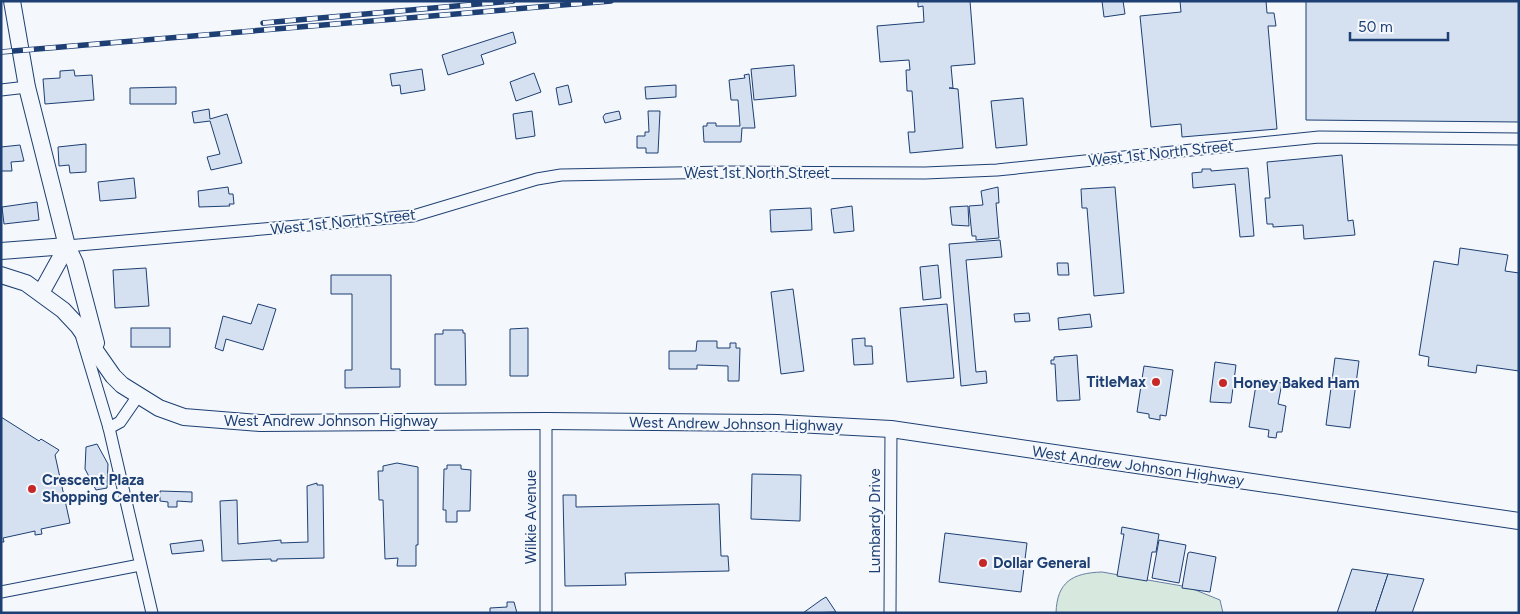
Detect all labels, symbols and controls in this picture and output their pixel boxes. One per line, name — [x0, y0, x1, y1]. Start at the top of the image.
scale bar — [1350, 10, 1448, 42]
text: 50 m — [1358, 18, 1393, 36]
street label: West 1st North Street — [1087, 136, 1235, 170]
street label: West 1st North Street — [684, 164, 830, 182]
street label: West 1st North Street — [269, 205, 417, 239]
place label: TitleMax — [1086, 373, 1146, 391]
place label: Honey Baked Ham — [1233, 374, 1360, 392]
marker: TitleMax — [1150, 376, 1162, 388]
marker: Honey Baked Ham — [1217, 377, 1229, 389]
street label: West Andrew Johnson Highway — [224, 412, 438, 430]
street label: West Andrew Johnson Highway — [629, 413, 843, 435]
street label: West Andrew Johnson Highway — [1031, 442, 1245, 490]
street label: Lumbardy Drive — [866, 468, 884, 574]
street label: Wilkie Avenue — [522, 470, 540, 564]
place label: Crescent Plaza Shopping Center — [42, 471, 159, 506]
marker: Crescent Plaza Shopping Center — [26, 483, 38, 495]
place label: Dollar General — [993, 554, 1091, 572]
marker: Dollar General — [977, 557, 989, 569]

